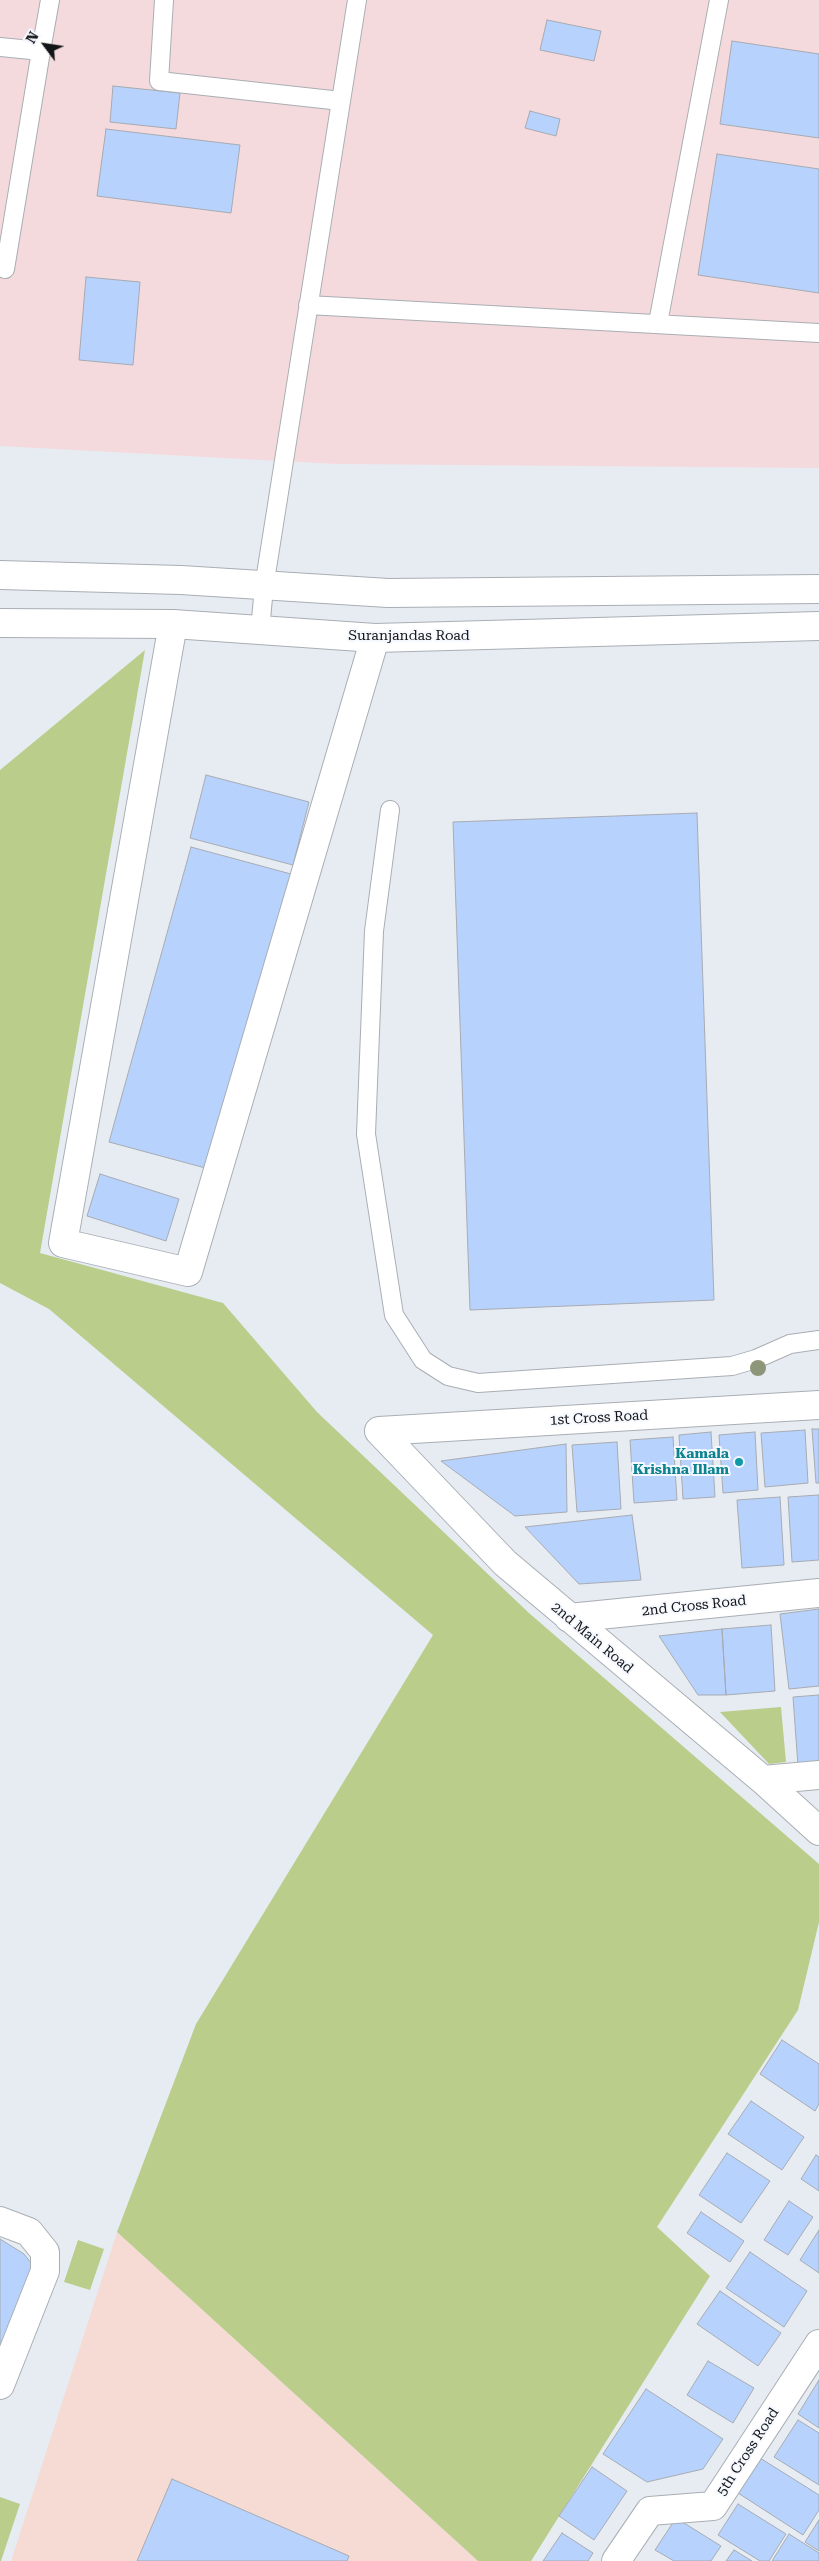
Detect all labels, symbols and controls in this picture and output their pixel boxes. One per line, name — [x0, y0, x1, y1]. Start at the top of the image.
north arrow — [20, 20, 70, 70]
text: N — [23, 29, 42, 46]
street label: Suranjandas Road — [348, 628, 470, 644]
street label: 1st Cross Road — [549, 1407, 649, 1429]
place label: Kamala Krishna Illam — [633, 1446, 729, 1478]
marker: Kamala Krishna Illam — [733, 1456, 745, 1468]
street label: 2nd Cross Road — [641, 1592, 747, 1620]
street label: 2nd Main Road — [548, 1599, 636, 1677]
street label: 5th Cross Road — [713, 2405, 783, 2499]

